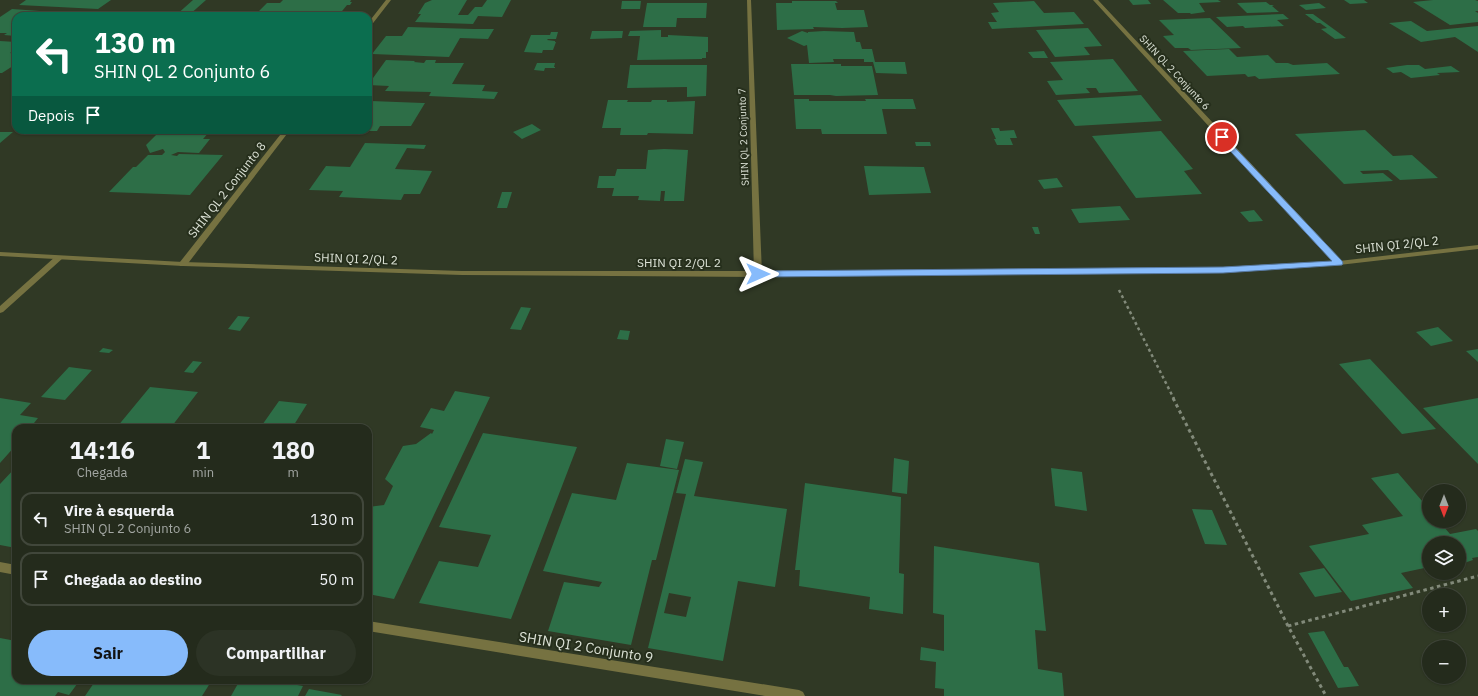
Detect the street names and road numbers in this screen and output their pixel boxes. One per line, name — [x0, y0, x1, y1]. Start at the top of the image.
street label: SHIN QL 2 Conjunto 6 — [1136, 32, 1213, 113]
street label: SHIN QL 2 Conjunto 7 — [735, 88, 752, 186]
street label: SHIN QL 2 Conjunto 8 — [185, 139, 269, 241]
street label: SHIN QI 2/QL 2 — [1354, 233, 1439, 256]
street label: SHIN QI 2/QL 2 — [314, 250, 398, 267]
street label: SHIN QI 2/QL 2 — [637, 255, 721, 270]
street label: SHIN QI 2 Conjunto 9 — [518, 628, 654, 666]

